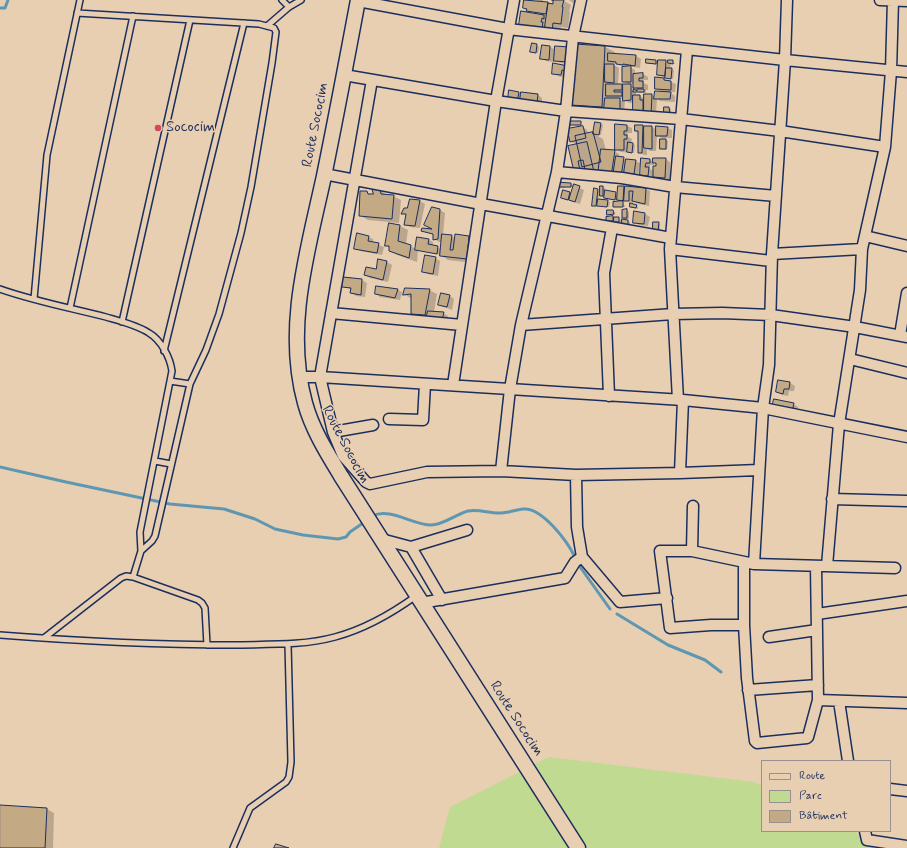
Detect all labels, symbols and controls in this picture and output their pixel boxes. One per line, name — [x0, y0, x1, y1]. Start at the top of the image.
street label: Route Sococim — [299, 81, 333, 169]
place label: Sococim — [166, 119, 215, 137]
marker: Sococim — [153, 123, 163, 133]
street label: Route Sococim — [317, 403, 373, 487]
street label: Route Sococim — [485, 678, 547, 760]
legend — [761, 760, 891, 832]
text: Route — [799, 768, 825, 784]
text: Parc — [799, 788, 822, 804]
text: Bâtiment — [799, 808, 848, 824]

